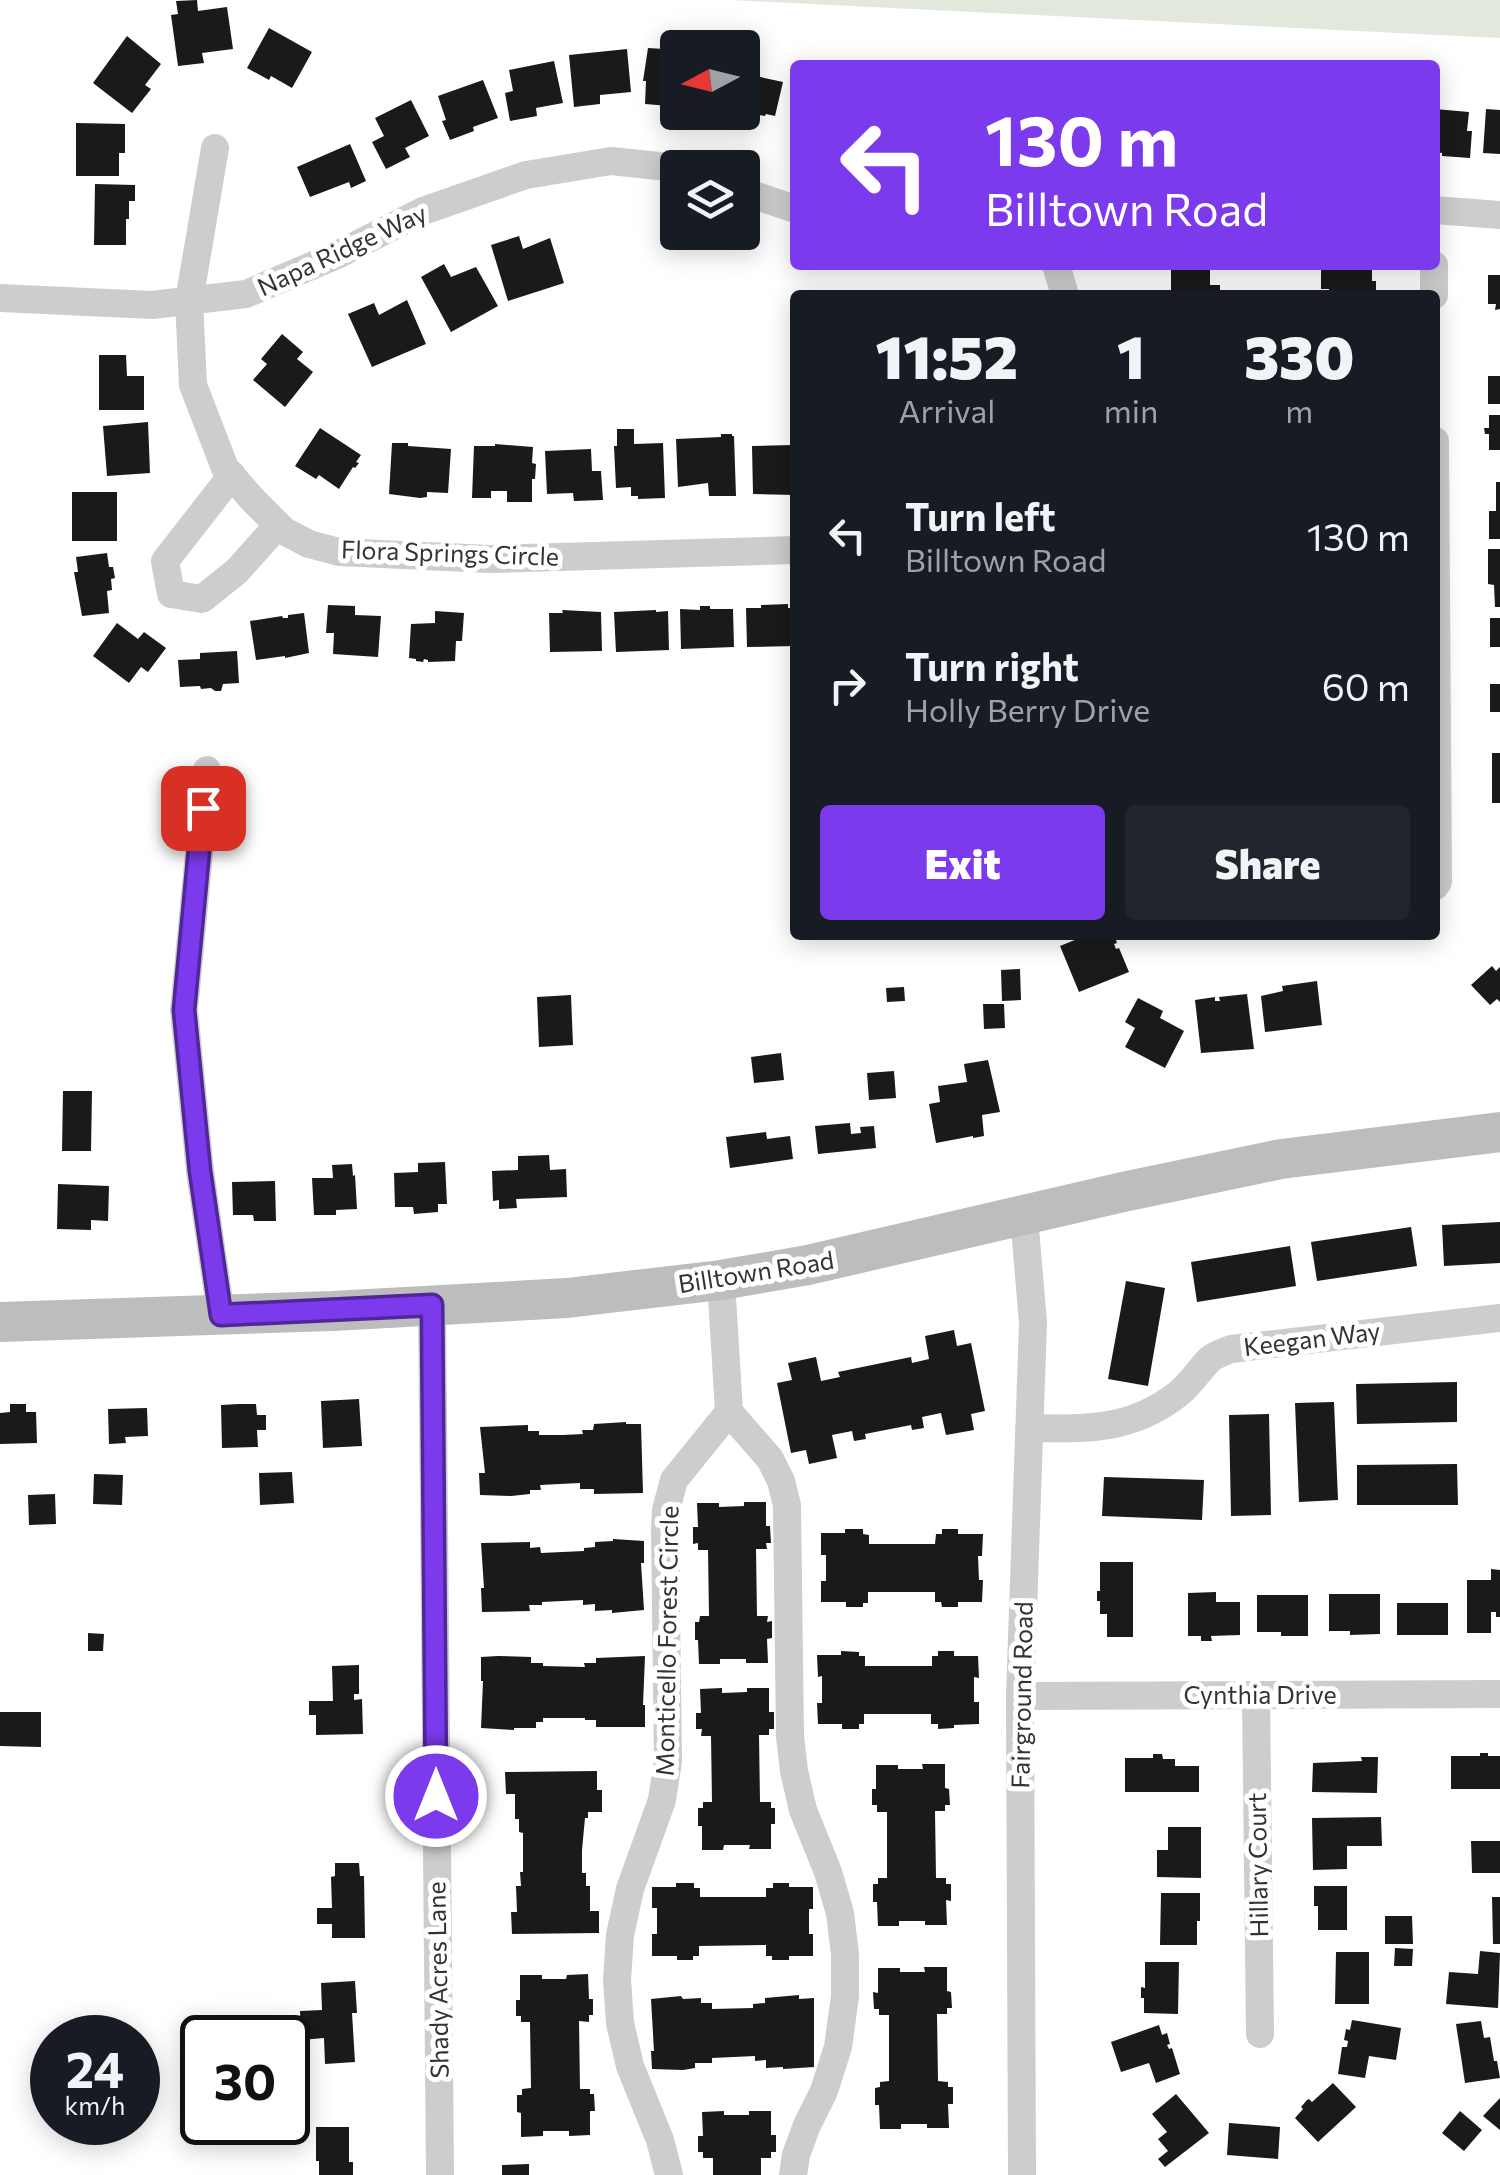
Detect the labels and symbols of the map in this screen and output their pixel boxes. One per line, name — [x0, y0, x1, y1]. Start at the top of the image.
north arrow — [660, 30, 760, 130]
street label: Napa Ridge Way — [252, 197, 431, 301]
street label: Flora Springs Circle — [341, 533, 560, 571]
pin — [161, 766, 246, 851]
street label: Billtown Road — [676, 1244, 836, 1298]
street label: Keegan Way — [1242, 1315, 1382, 1361]
street label: Monticello Forest Circle — [649, 1505, 683, 1777]
street label: Fairground Road — [1004, 1601, 1038, 1789]
street label: Cynthia Drive — [1183, 1679, 1337, 1709]
position arrow — [384, 1744, 488, 1848]
street label: Hillary Court — [1241, 1792, 1273, 1938]
street label: Shady Acres Lane — [420, 1881, 454, 2079]
speed limit sign: 30 — [180, 2015, 310, 2145]

